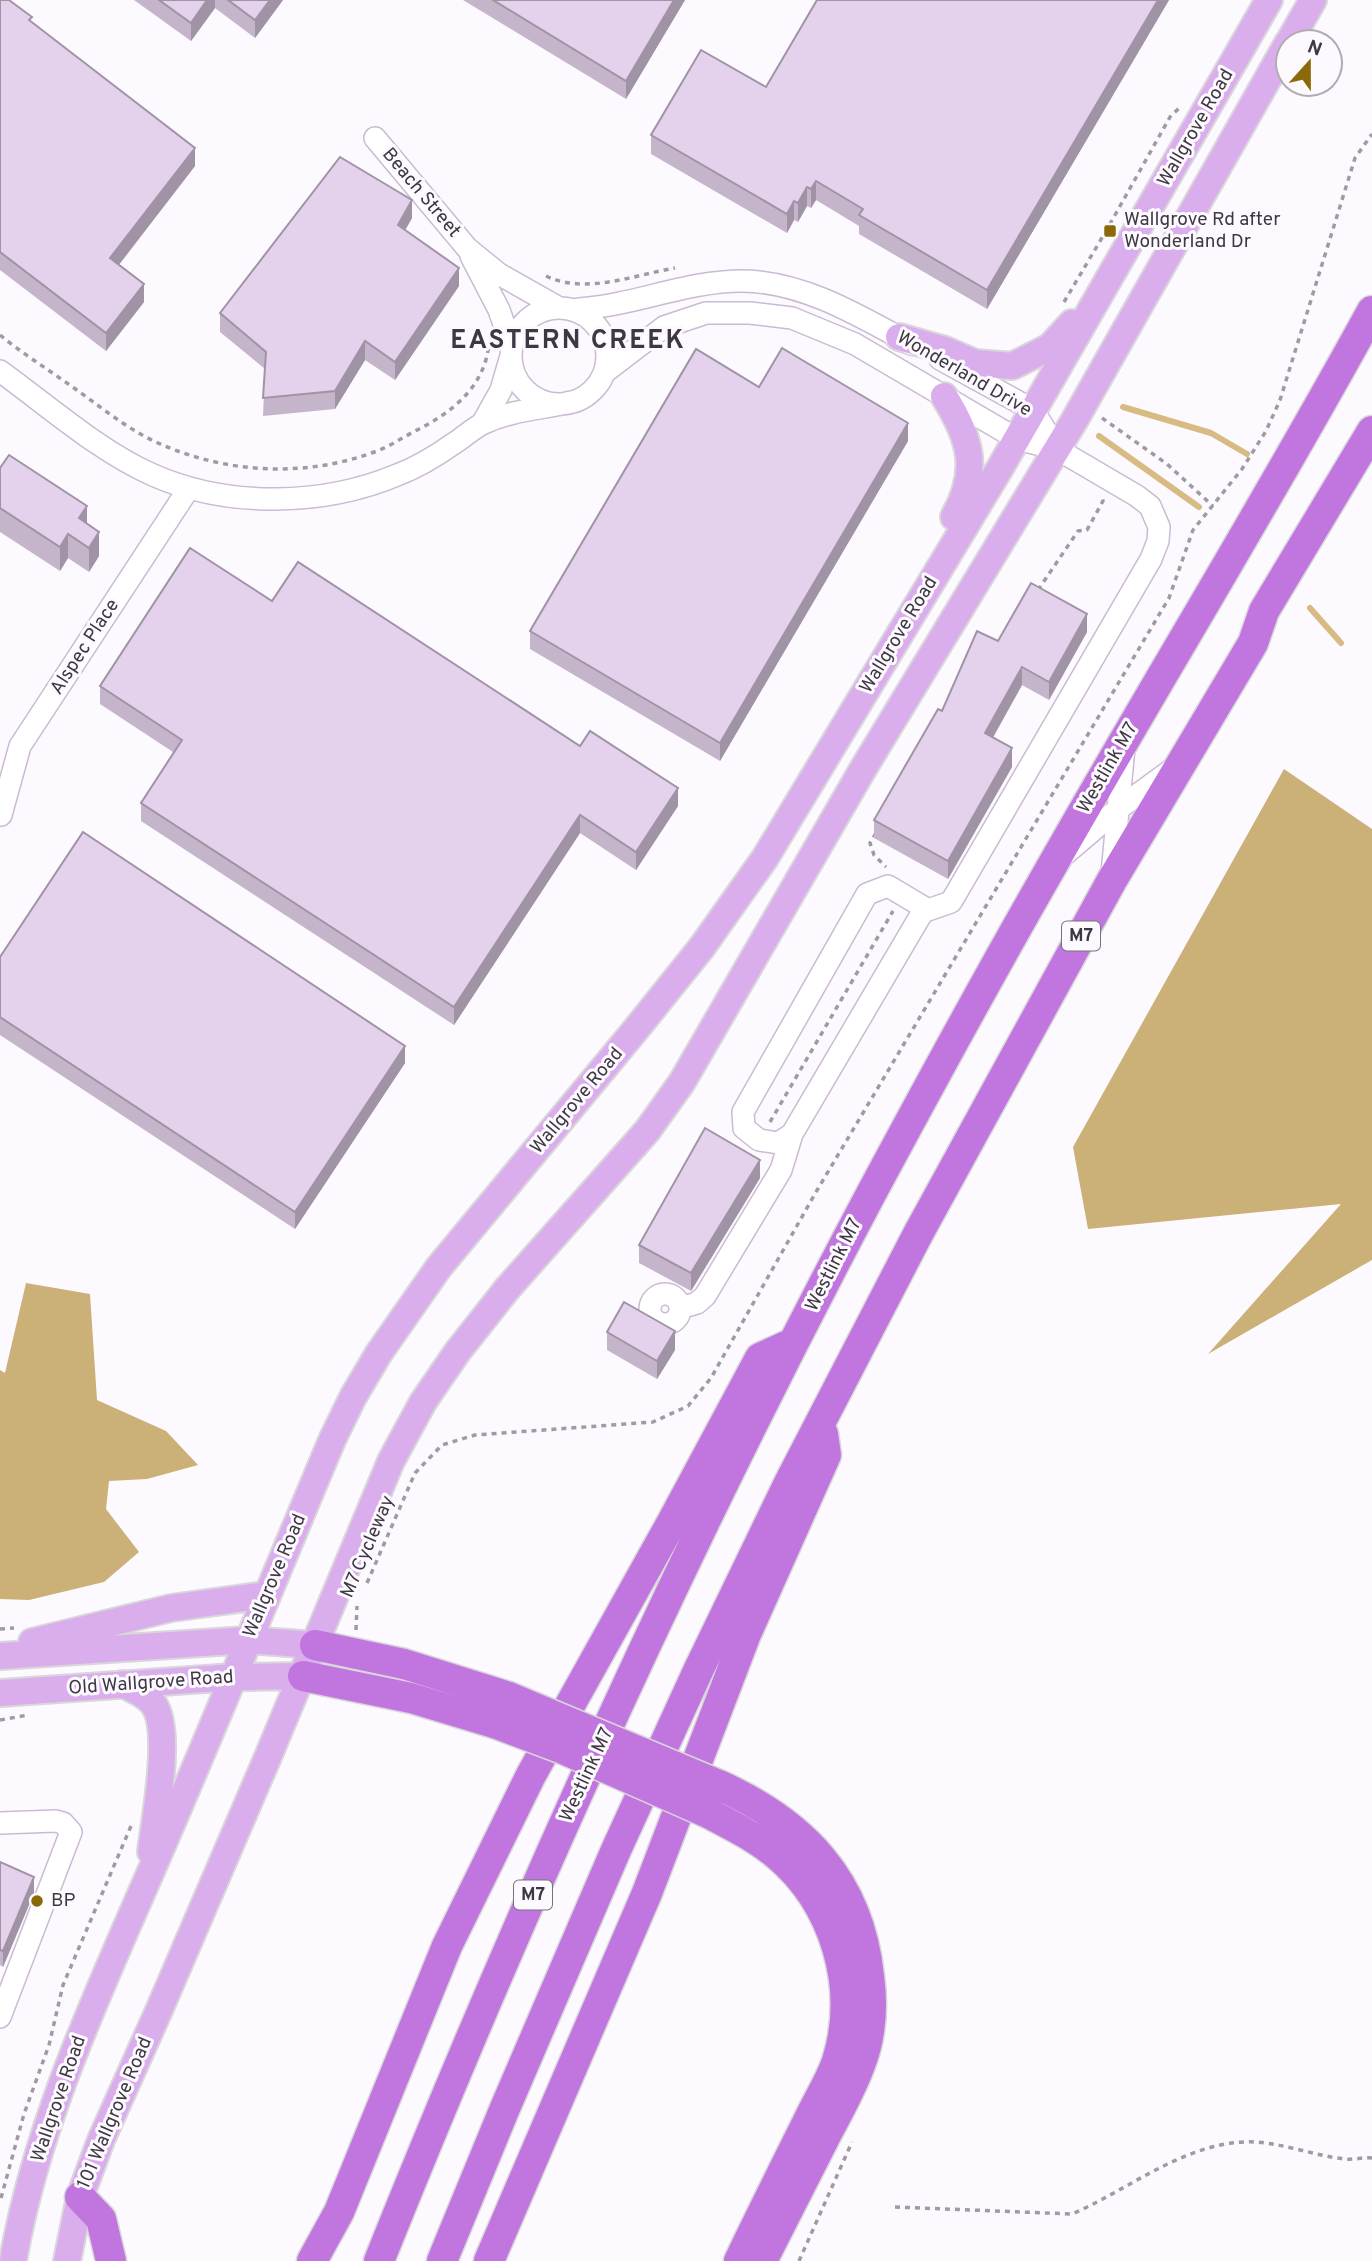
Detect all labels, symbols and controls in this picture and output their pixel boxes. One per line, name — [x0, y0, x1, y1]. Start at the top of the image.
north arrow — [1274, 28, 1344, 98]
text: N — [1304, 35, 1325, 63]
street label: Wallgrove Road — [1153, 65, 1239, 191]
street label: Beach Street — [376, 143, 466, 243]
place label: Wallgrove Rd after Wonderland Dr — [1124, 208, 1281, 254]
marker: Wallgrove Rd after Wonderland Dr — [1102, 223, 1118, 239]
district label: EASTERN CREEK — [450, 325, 686, 358]
street label: Wonderland Drive — [892, 326, 1036, 422]
street label: Wallgrove Road — [855, 572, 943, 698]
street label: Alspec Place — [45, 595, 125, 699]
street label: Westlink M7 — [1072, 718, 1144, 818]
road number: M7 — [1062, 922, 1100, 951]
street label: Wallgrove Road — [525, 1043, 629, 1159]
street label: Westlink M7 — [800, 1214, 868, 1316]
street label: M7 Cycleway — [336, 1492, 400, 1602]
street label: Wallgrove Road — [238, 1511, 312, 1641]
street label: Old Wallgrove Road — [68, 1665, 234, 1701]
street label: Westlink M7 — [555, 1724, 619, 1826]
road number: M7 — [514, 1881, 552, 1910]
place label: BP — [51, 1889, 75, 1913]
marker: BP — [29, 1893, 45, 1909]
street label: Wallgrove Road — [26, 2033, 92, 2165]
street label: 101 Wallgrove Road — [72, 2034, 158, 2192]

